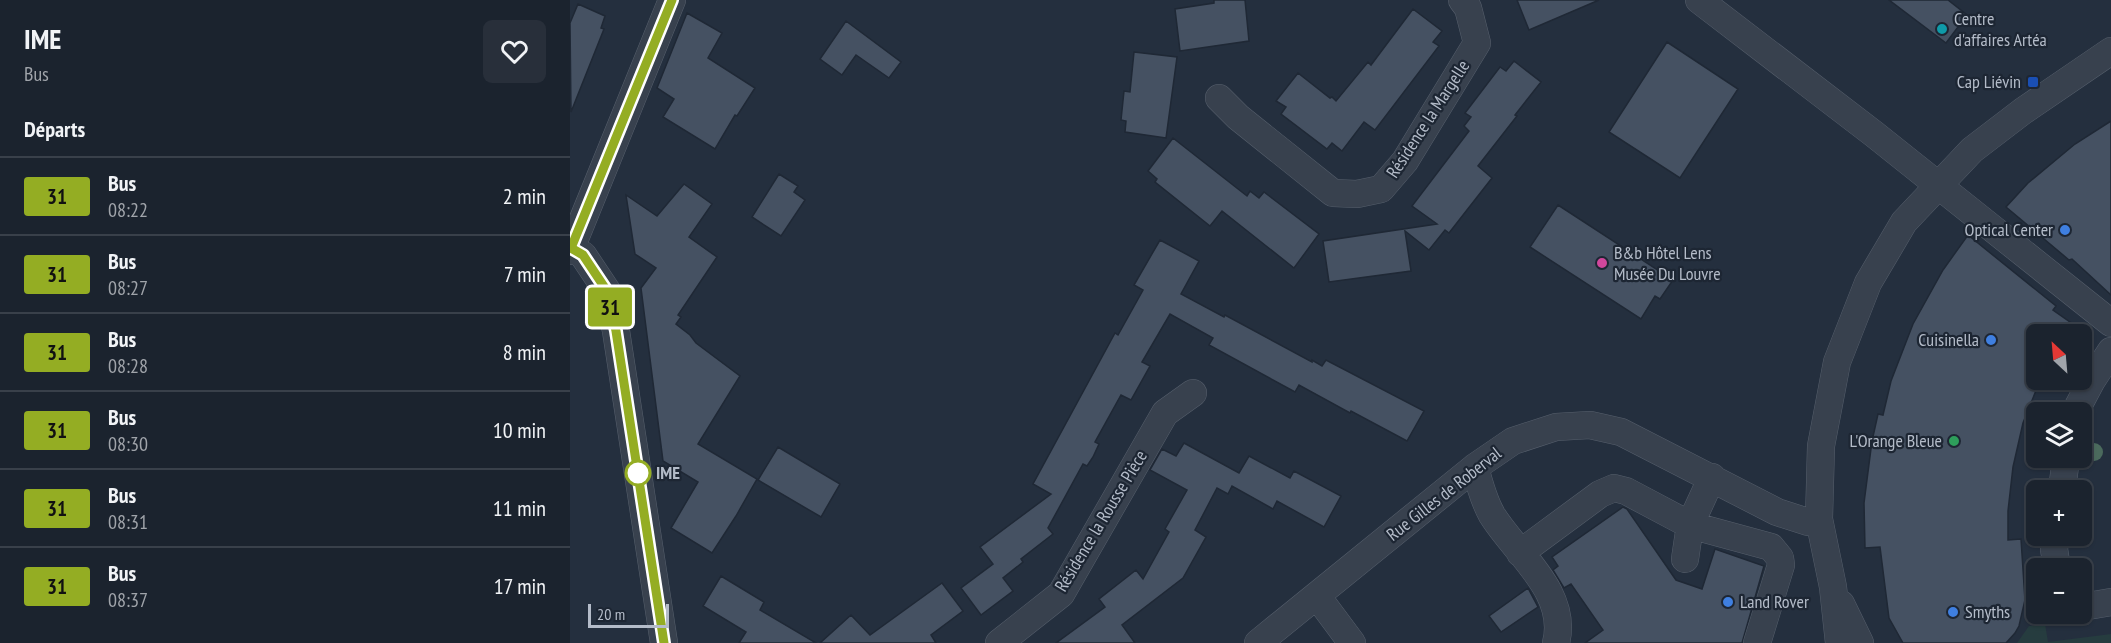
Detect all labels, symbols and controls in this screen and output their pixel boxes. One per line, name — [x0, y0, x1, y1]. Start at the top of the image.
place label: Centre d'affaires Artéa — [1954, 7, 2047, 51]
text: IME — [24, 20, 61, 57]
button: heart — [483, 20, 546, 83]
marker: Centre d'affaires Artéa — [1935, 22, 1949, 36]
street label: Résidence la Margelle — [1381, 56, 1474, 182]
text: Bus — [24, 61, 49, 87]
place label: Cap Liévin — [1957, 70, 2021, 93]
marker: Cap Liévin — [2026, 75, 2040, 89]
text: Départs — [24, 115, 85, 143]
text: Bus — [108, 169, 136, 197]
text: 2 min — [503, 182, 546, 210]
text: 31 — [47, 183, 67, 210]
text: 08:22 — [108, 197, 148, 223]
place label: Optical Center — [1965, 218, 2053, 241]
marker: Optical Center — [2058, 223, 2072, 237]
place label: B&b Hôtel Lens Musée Du Louvre — [1614, 241, 1721, 285]
text: Bus — [108, 247, 136, 275]
marker: B&b Hôtel Lens Musée Du Louvre — [1595, 256, 1609, 270]
text: 7 min — [504, 260, 546, 288]
text: 31 — [47, 261, 67, 288]
text: 08:27 — [108, 275, 148, 301]
line badge: 31 — [583, 288, 637, 326]
text: 31 — [600, 294, 620, 321]
north arrow — [2026, 324, 2092, 390]
map controls — [2026, 324, 2092, 624]
text: Bus — [108, 325, 136, 353]
place label: Cuisinella — [1918, 328, 1979, 351]
marker: Cuisinella — [1984, 333, 1998, 347]
text: 8 min — [503, 338, 546, 366]
text: 31 — [47, 339, 67, 366]
text: 08:28 — [108, 353, 148, 379]
button: layers — [2026, 402, 2092, 468]
text: Bus — [108, 403, 136, 431]
text: 10 min — [493, 416, 546, 444]
text: 31 — [47, 417, 67, 444]
place label: L'Orange Bleue — [1849, 429, 1942, 452]
text: 08:30 — [108, 431, 148, 457]
marker: L'Orange Bleue — [1947, 434, 1961, 448]
street label: Rue Gilles de Roberval — [1382, 441, 1506, 546]
street label: Résidence la Rousse Pièce — [1049, 446, 1152, 596]
marker: IME — [625, 460, 651, 486]
place label: IME — [656, 461, 680, 484]
button: + — [2026, 480, 2092, 546]
text: Bus — [108, 481, 136, 509]
text: 11 min — [493, 494, 546, 522]
text: 31 — [47, 495, 67, 522]
text: 08:31 — [108, 509, 148, 535]
button: − — [2026, 558, 2092, 624]
text: Bus — [108, 559, 136, 587]
text: 17 min — [494, 572, 546, 600]
text: 31 — [47, 573, 67, 600]
text: 08:37 — [108, 587, 148, 613]
place label: Land Rover — [1740, 590, 1809, 613]
marker: Land Rover — [1721, 595, 1735, 609]
place label: Smyths — [1965, 600, 2010, 623]
scale bar — [588, 601, 669, 628]
text: 20 m — [597, 604, 625, 624]
marker: Smyths — [1946, 605, 1960, 619]

